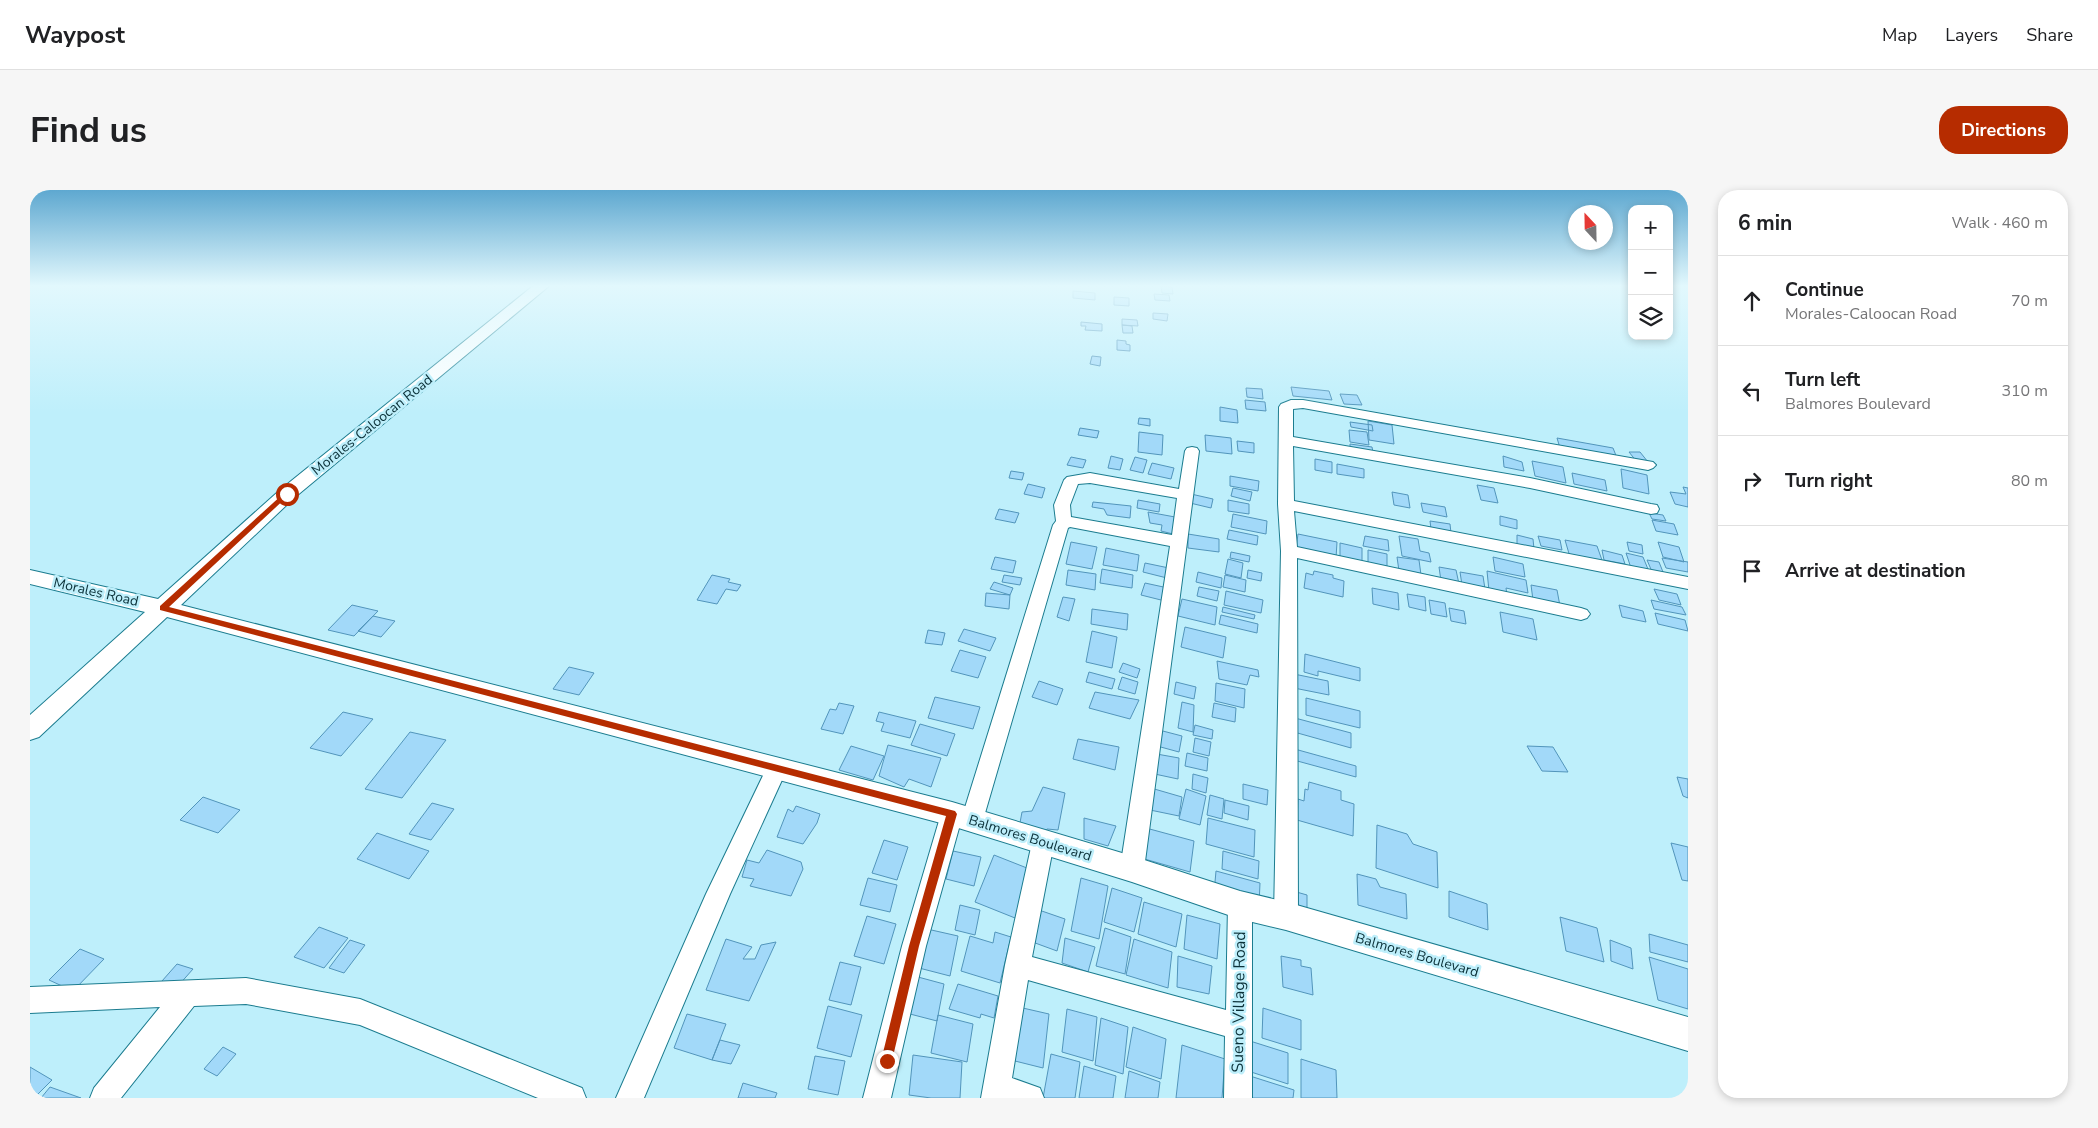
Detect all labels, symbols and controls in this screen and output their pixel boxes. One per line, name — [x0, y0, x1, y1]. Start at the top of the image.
text: Waypost — [25, 19, 125, 51]
text: Map — [1882, 23, 1917, 47]
text: Layers — [1945, 23, 1998, 47]
text: Share — [2026, 23, 2073, 47]
button: Directions — [1939, 106, 2068, 154]
text: Find us — [30, 107, 147, 154]
north arrow — [1568, 205, 1613, 250]
map controls — [1628, 205, 1673, 340]
button: + — [1628, 205, 1673, 250]
text: 6 min — [1738, 209, 1792, 237]
text: Walk · 460 m — [1952, 212, 2048, 234]
button: − — [1628, 250, 1673, 295]
text: Continue — [1785, 277, 1864, 303]
icon: ahead — [1738, 287, 1766, 315]
text: 70 m — [2011, 290, 2048, 312]
button: layers — [1628, 295, 1673, 340]
text: Morales-Caloocan Road — [1785, 303, 1957, 325]
text: Turn left — [1785, 367, 1860, 393]
street label: Morales-Caloocan Road — [308, 370, 436, 480]
icon: left — [1738, 377, 1766, 405]
text: 310 m — [2001, 380, 2048, 402]
text: Balmores Boulevard — [1785, 393, 1931, 415]
icon: right — [1738, 467, 1766, 495]
text: Turn right — [1785, 468, 1872, 494]
text: 80 m — [2011, 470, 2048, 492]
route start — [276, 483, 299, 506]
icon: arrive — [1738, 557, 1766, 585]
text: Arrive at destination — [1785, 558, 1966, 584]
street label: Morales Road — [52, 573, 140, 611]
street label: Balmores Boulevard — [966, 810, 1094, 866]
street label: Balmores Boulevard — [1353, 928, 1481, 982]
street label: Sueno Village Road — [1227, 931, 1251, 1073]
route end — [876, 1050, 899, 1073]

